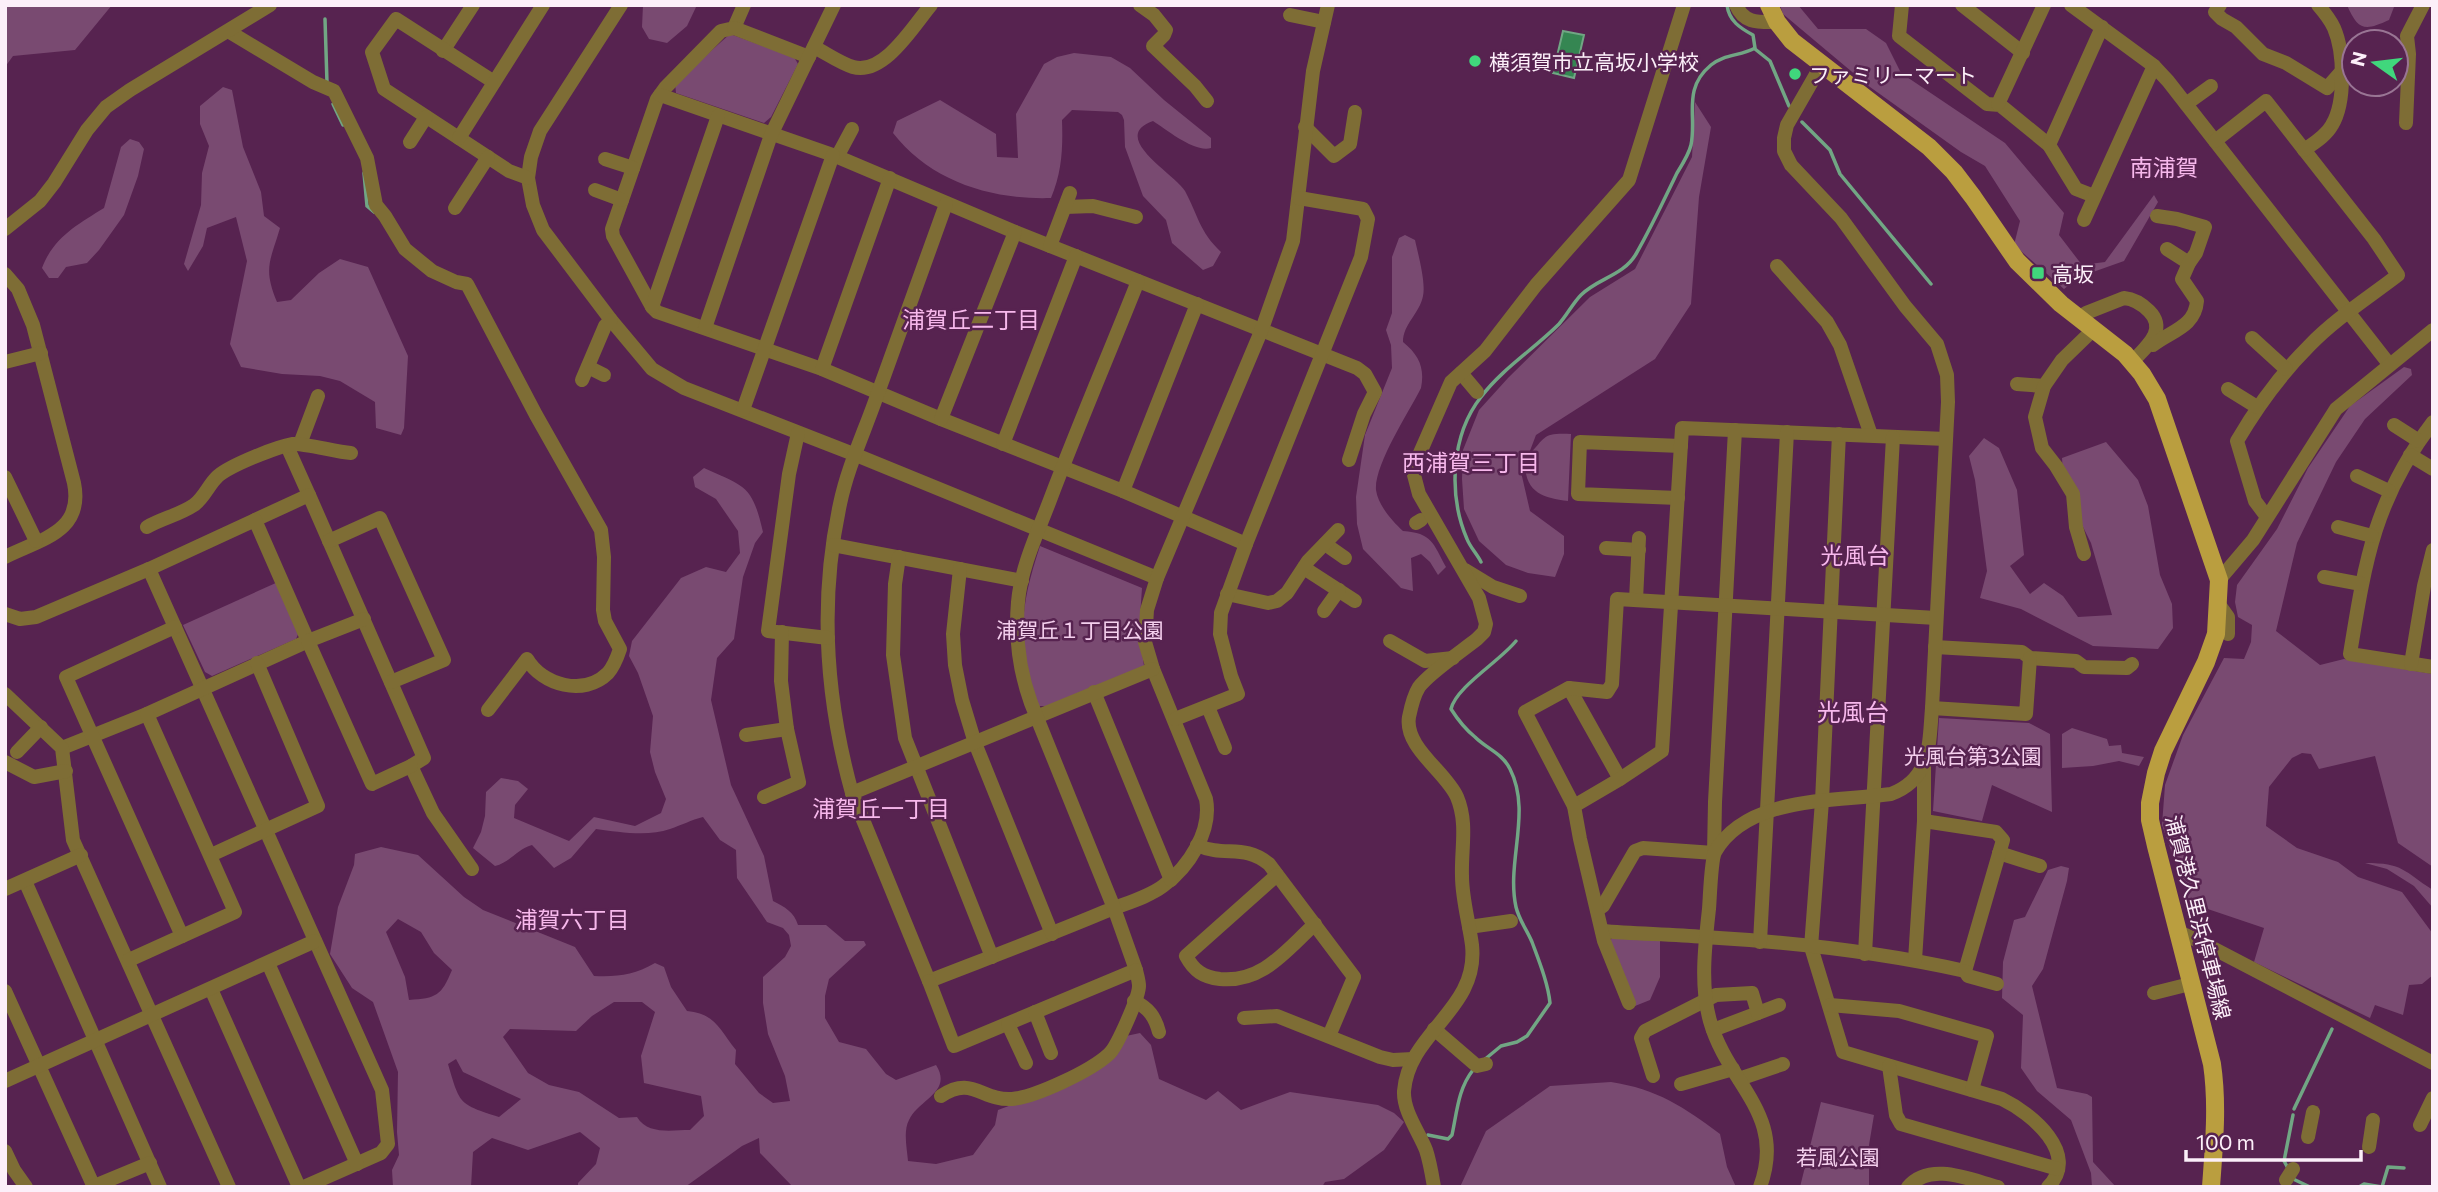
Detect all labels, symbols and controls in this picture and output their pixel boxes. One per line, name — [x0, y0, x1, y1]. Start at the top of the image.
north arrow — [2340, 28, 2410, 98]
place label: 横須賀市立高坂小学校 — [1489, 49, 1699, 74]
text: N — [2345, 49, 2371, 68]
marker: 横須賀市立高坂小学校 — [1467, 53, 1483, 69]
place label: ファミリーマート — [1809, 62, 1977, 87]
marker: ファミリーマート — [1787, 66, 1803, 82]
district label: 南浦賀 — [2130, 153, 2199, 181]
place label: 高坂 — [2052, 261, 2094, 286]
marker: 高坂 — [2030, 265, 2046, 281]
district label: 浦賀丘二丁目 — [902, 305, 1040, 333]
district label: 西浦賀三丁目 — [1402, 448, 1540, 476]
district label: 光風台 — [1821, 541, 1890, 569]
park label: 浦賀丘１丁目公園 — [996, 617, 1164, 642]
district label: 光風台 — [1817, 697, 1889, 726]
park label: 光風台第3公園 — [1904, 743, 2042, 768]
district label: 浦賀丘一丁目 — [812, 794, 950, 822]
street label: 浦賀港久里浜停車場線 — [2161, 812, 2237, 1022]
district label: 浦賀六丁目 — [515, 905, 630, 933]
scale bar — [2186, 1118, 2361, 1162]
text: 100 m — [2196, 1129, 2255, 1154]
park label: 若風公園 — [1796, 1144, 1880, 1169]

